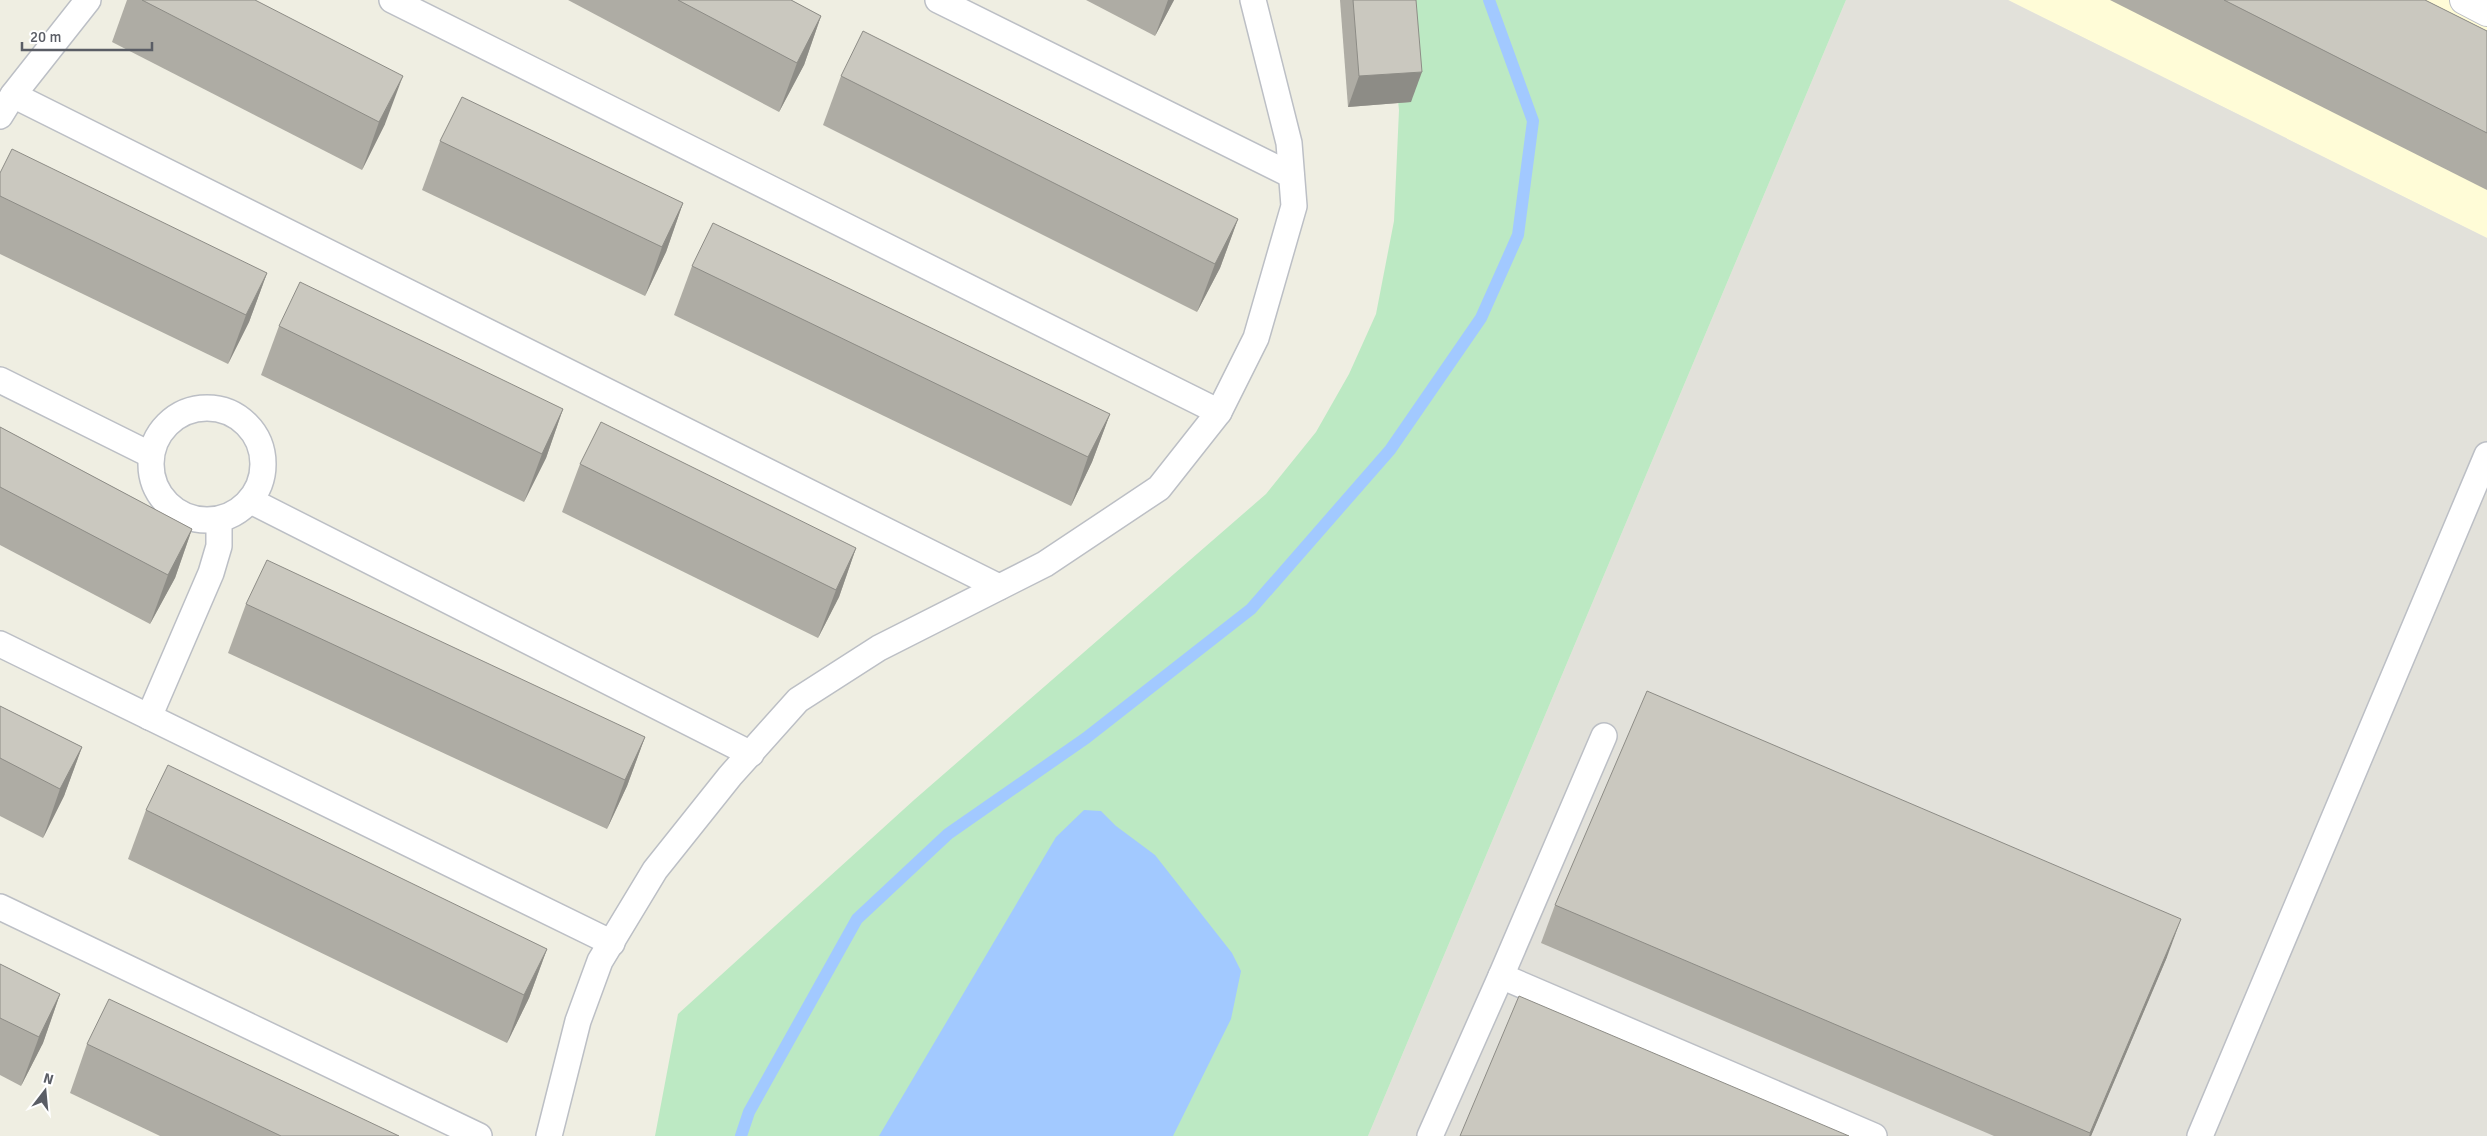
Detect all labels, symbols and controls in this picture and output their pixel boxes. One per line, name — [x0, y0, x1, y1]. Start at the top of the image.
scale bar — [22, 20, 152, 52]
text: 20 m — [30, 28, 61, 46]
north arrow — [20, 1066, 70, 1116]
text: N — [41, 1069, 55, 1088]

